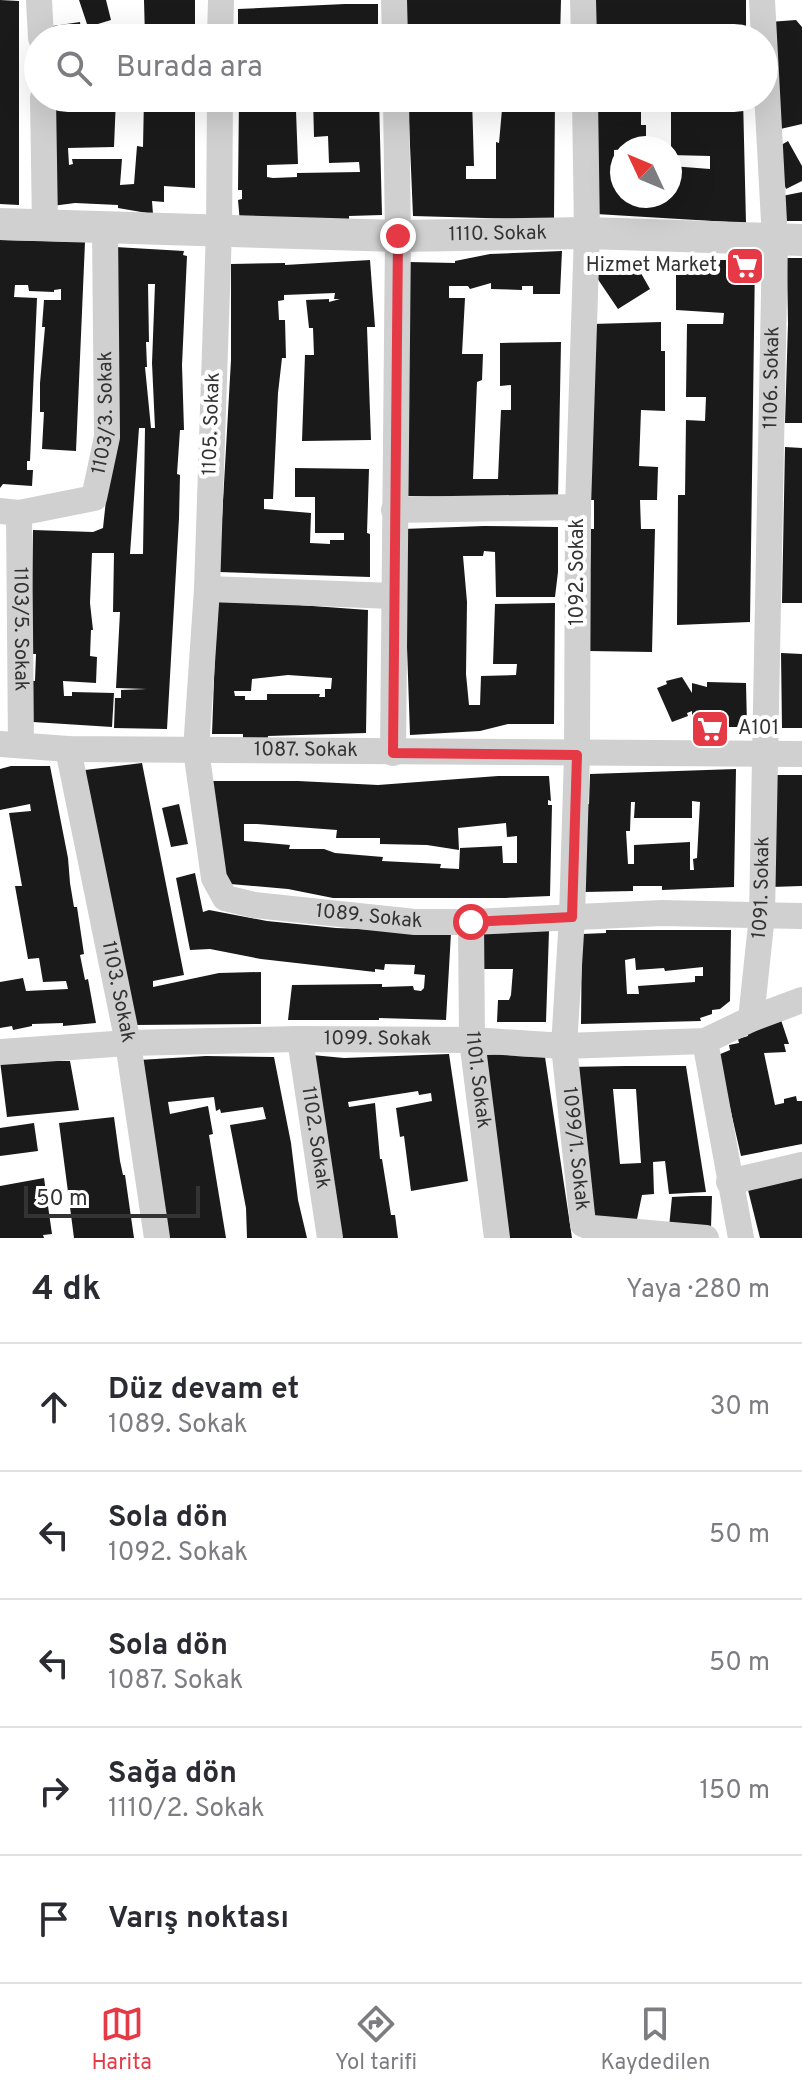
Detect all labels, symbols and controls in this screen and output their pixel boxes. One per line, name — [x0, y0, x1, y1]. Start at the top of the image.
search box — [24, 24, 778, 112]
icon: search — [52, 46, 96, 90]
text: Burada ara — [116, 50, 263, 87]
north arrow — [610, 136, 682, 208]
route end — [380, 218, 416, 254]
street label: 1110. Sokak — [448, 221, 547, 248]
supermarket icon: Hizmet Market — [724, 245, 766, 287]
place label: Hizmet Market — [586, 253, 717, 279]
street label: 1106. Sokak — [758, 326, 786, 429]
street label: 1103/3. Sokak — [86, 351, 120, 477]
street label: 1105. Sokak — [197, 372, 227, 476]
street label: 1092. Sokak — [565, 518, 591, 626]
street label: 1103/5. Sokak — [6, 567, 34, 691]
supermarket icon: A101 — [689, 708, 731, 750]
place label: A101 — [738, 716, 779, 742]
street label: 1087. Sokak — [254, 737, 358, 764]
street label: 1091. Sokak — [747, 836, 777, 940]
street label: 1089. Sokak — [314, 899, 422, 935]
route start — [453, 904, 489, 940]
street label: 1103. Sokak — [95, 939, 141, 1045]
street label: 1099. Sokak — [324, 1026, 431, 1053]
street label: 1101. Sokak — [459, 1031, 496, 1130]
street label: 1102. Sokak — [294, 1085, 335, 1191]
street label: 1099/1. Sokak — [555, 1086, 595, 1212]
scale bar — [24, 1182, 200, 1218]
text: 50 m — [36, 1186, 88, 1213]
text: 4 dk — [32, 1269, 101, 1312]
text: Yaya · 280 m — [626, 1274, 770, 1307]
text: Düz devam et — [108, 1372, 299, 1409]
icon: ahead — [32, 1385, 76, 1429]
text: 30 m — [710, 1391, 770, 1424]
text: 1089. Sokak — [108, 1409, 248, 1442]
text: Sola dön — [108, 1500, 228, 1537]
icon: left — [32, 1513, 76, 1557]
text: 50 m — [709, 1519, 770, 1552]
text: 1092. Sokak — [108, 1537, 248, 1570]
text: Sola dön — [108, 1628, 228, 1665]
icon: left — [32, 1641, 76, 1685]
text: 50 m — [709, 1647, 770, 1680]
text: 1087. Sokak — [108, 1665, 243, 1698]
text: Sağa dön — [108, 1756, 237, 1793]
icon: right — [32, 1769, 76, 1813]
text: 150 m — [699, 1775, 770, 1808]
text: 1110/2. Sokak — [108, 1793, 265, 1826]
icon: arrive — [32, 1897, 76, 1941]
text: Varış noktası — [108, 1901, 289, 1938]
tab: Harita — [92, 2002, 152, 2077]
tab: Yol tarifi — [335, 2002, 417, 2077]
tab: Kaydedilen — [600, 2002, 710, 2077]

